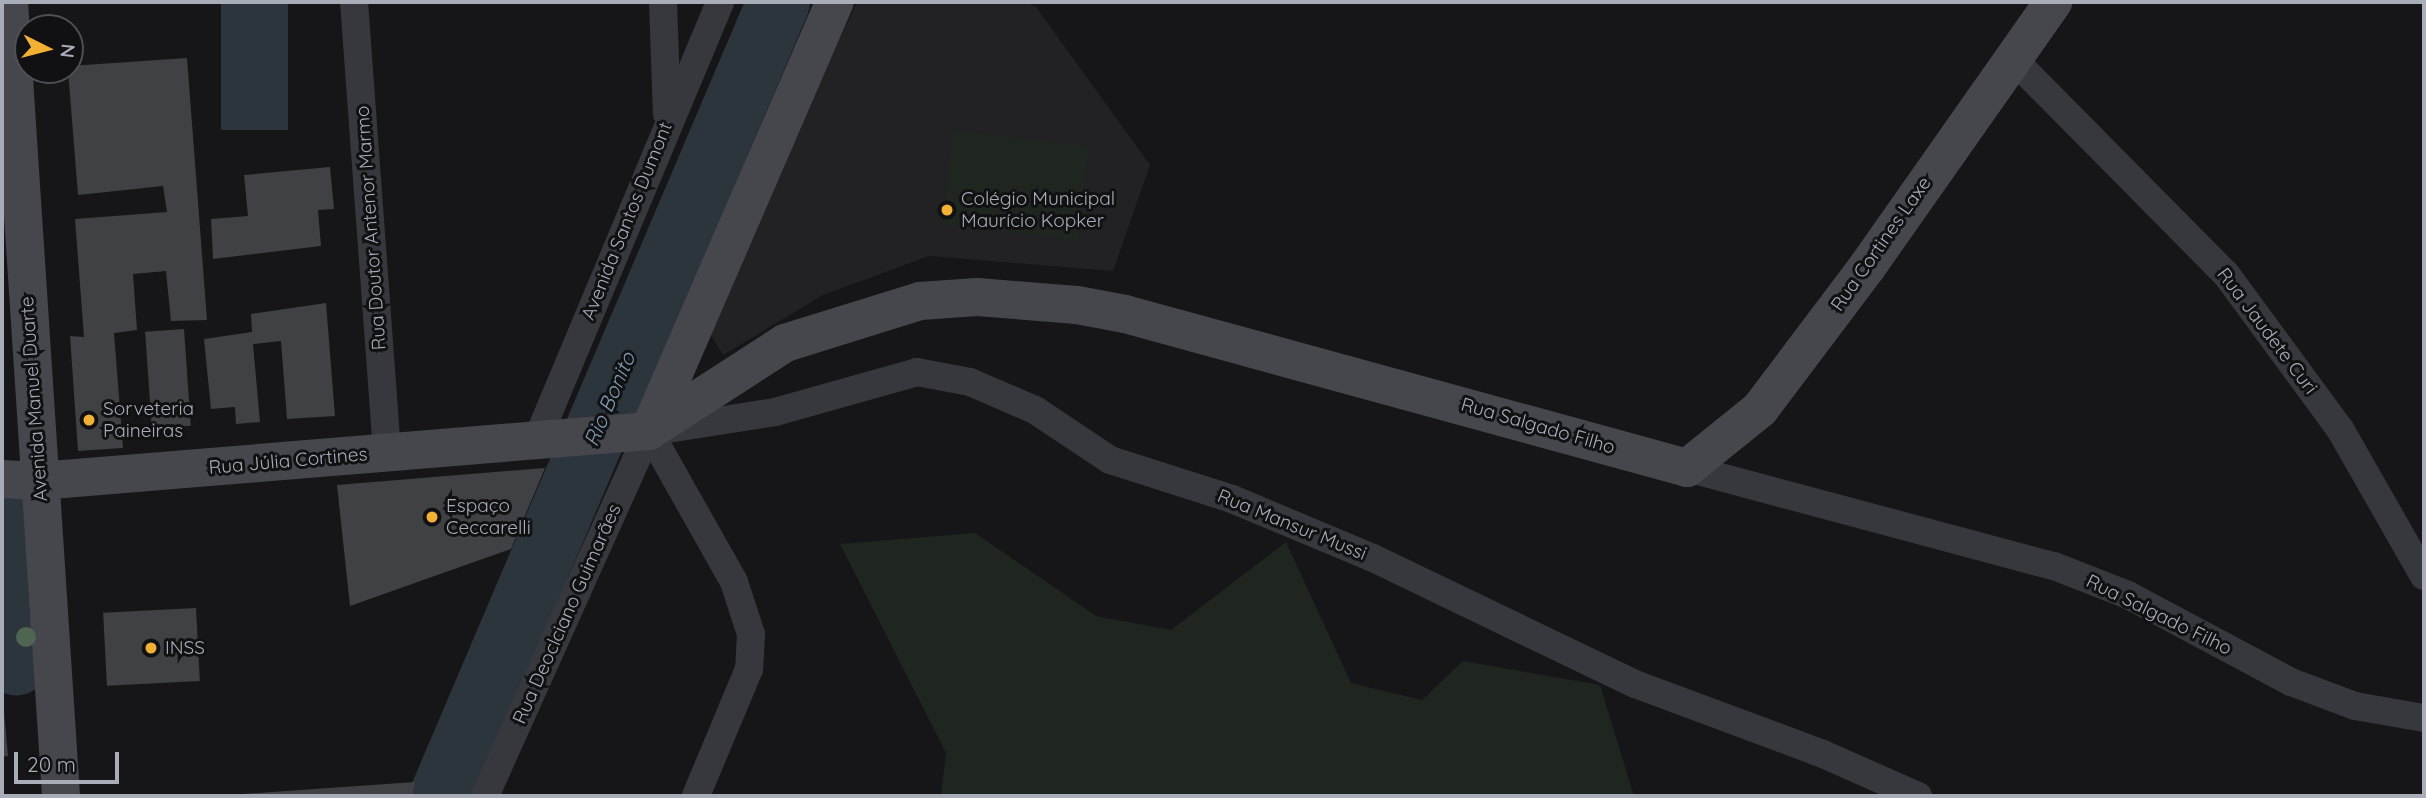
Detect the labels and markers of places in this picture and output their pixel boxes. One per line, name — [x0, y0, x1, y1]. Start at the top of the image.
place label: Colégio Municipal Maurício Kopker — [961, 188, 1115, 232]
marker: Colégio Municipal Maurício Kopker — [939, 202, 955, 218]
place label: Sorveteria Paineiras — [103, 398, 194, 442]
marker: Sorveteria Paineiras — [81, 412, 97, 428]
place label: Espaço Ceccarelli — [446, 495, 531, 539]
marker: Espaço Ceccarelli — [424, 509, 440, 525]
place label: INSS — [165, 637, 205, 659]
marker: INSS — [143, 640, 159, 656]

